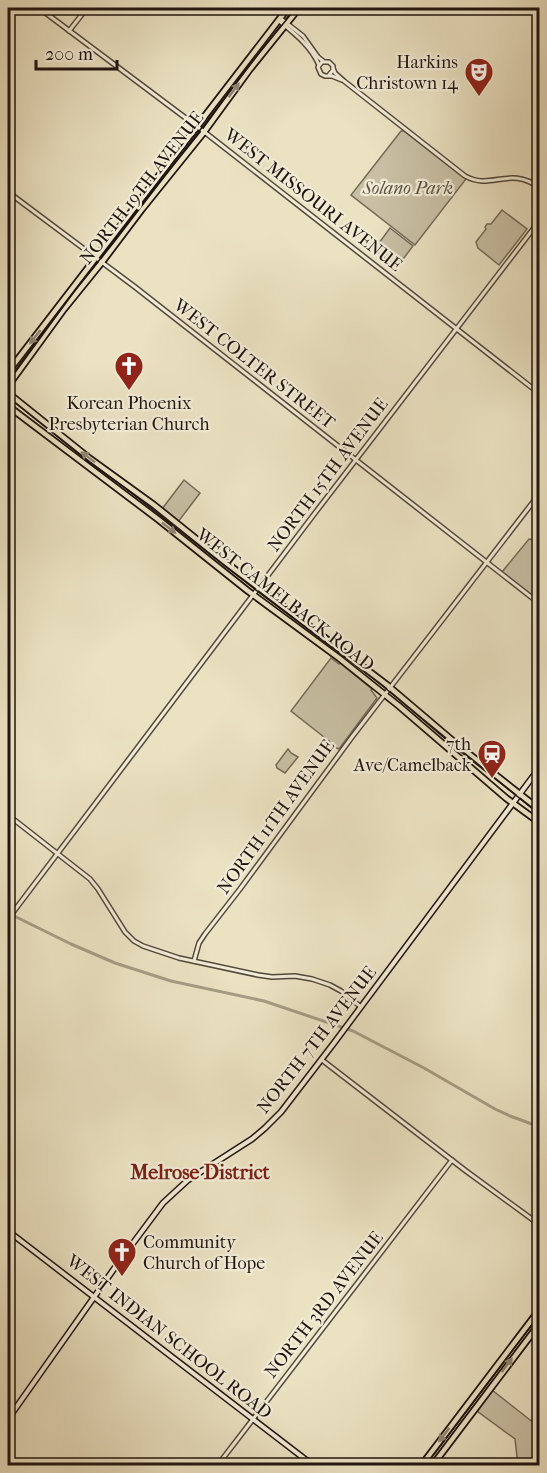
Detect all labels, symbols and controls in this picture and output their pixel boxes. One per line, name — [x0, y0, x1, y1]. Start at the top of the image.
scale bar — [36, 33, 117, 71]
text: 200 m — [45, 44, 93, 65]
place label: Harkins Christown 14 — [356, 52, 458, 94]
theatre icon: Harkins Christown 14 — [463, 56, 495, 98]
one-way arrow — [228, 82, 240, 97]
street label: NORTH 19TH AVENUE — [76, 107, 208, 269]
street label: WEST MISSOURI AVENUE — [219, 123, 406, 276]
park label: Solano Park — [362, 178, 453, 199]
street label: WEST COLTER STREET — [168, 294, 339, 434]
one-way arrow — [30, 330, 42, 345]
church icon: Korean Phoenix Presbyterian Church — [113, 350, 145, 392]
place label: Korean Phoenix Presbyterian Church — [48, 393, 210, 435]
street label: NORTH 15TH AVENUE — [263, 394, 393, 556]
one-way arrow — [81, 451, 97, 463]
one-way arrow — [161, 521, 177, 534]
street label: WEST CAMELBACK ROAD — [191, 523, 378, 676]
place label: 7th Ave/Camelback — [353, 734, 472, 776]
street label: NORTH 11TH AVENUE — [213, 736, 339, 898]
station icon: 7th Ave/Camelback — [476, 738, 508, 780]
street label: NORTH 7TH AVENUE — [253, 962, 381, 1118]
district label: Melrose District — [129, 1161, 271, 1184]
street label: NORTH 3RD AVENUE — [260, 1228, 388, 1382]
place label: Community Church of Hope — [143, 1232, 265, 1274]
church icon: Community Church of Hope — [106, 1236, 138, 1278]
street label: WEST INDIAN SCHOOL ROAD — [61, 1250, 276, 1424]
one-way arrow — [501, 1357, 513, 1372]
one-way arrow — [438, 1427, 451, 1443]

